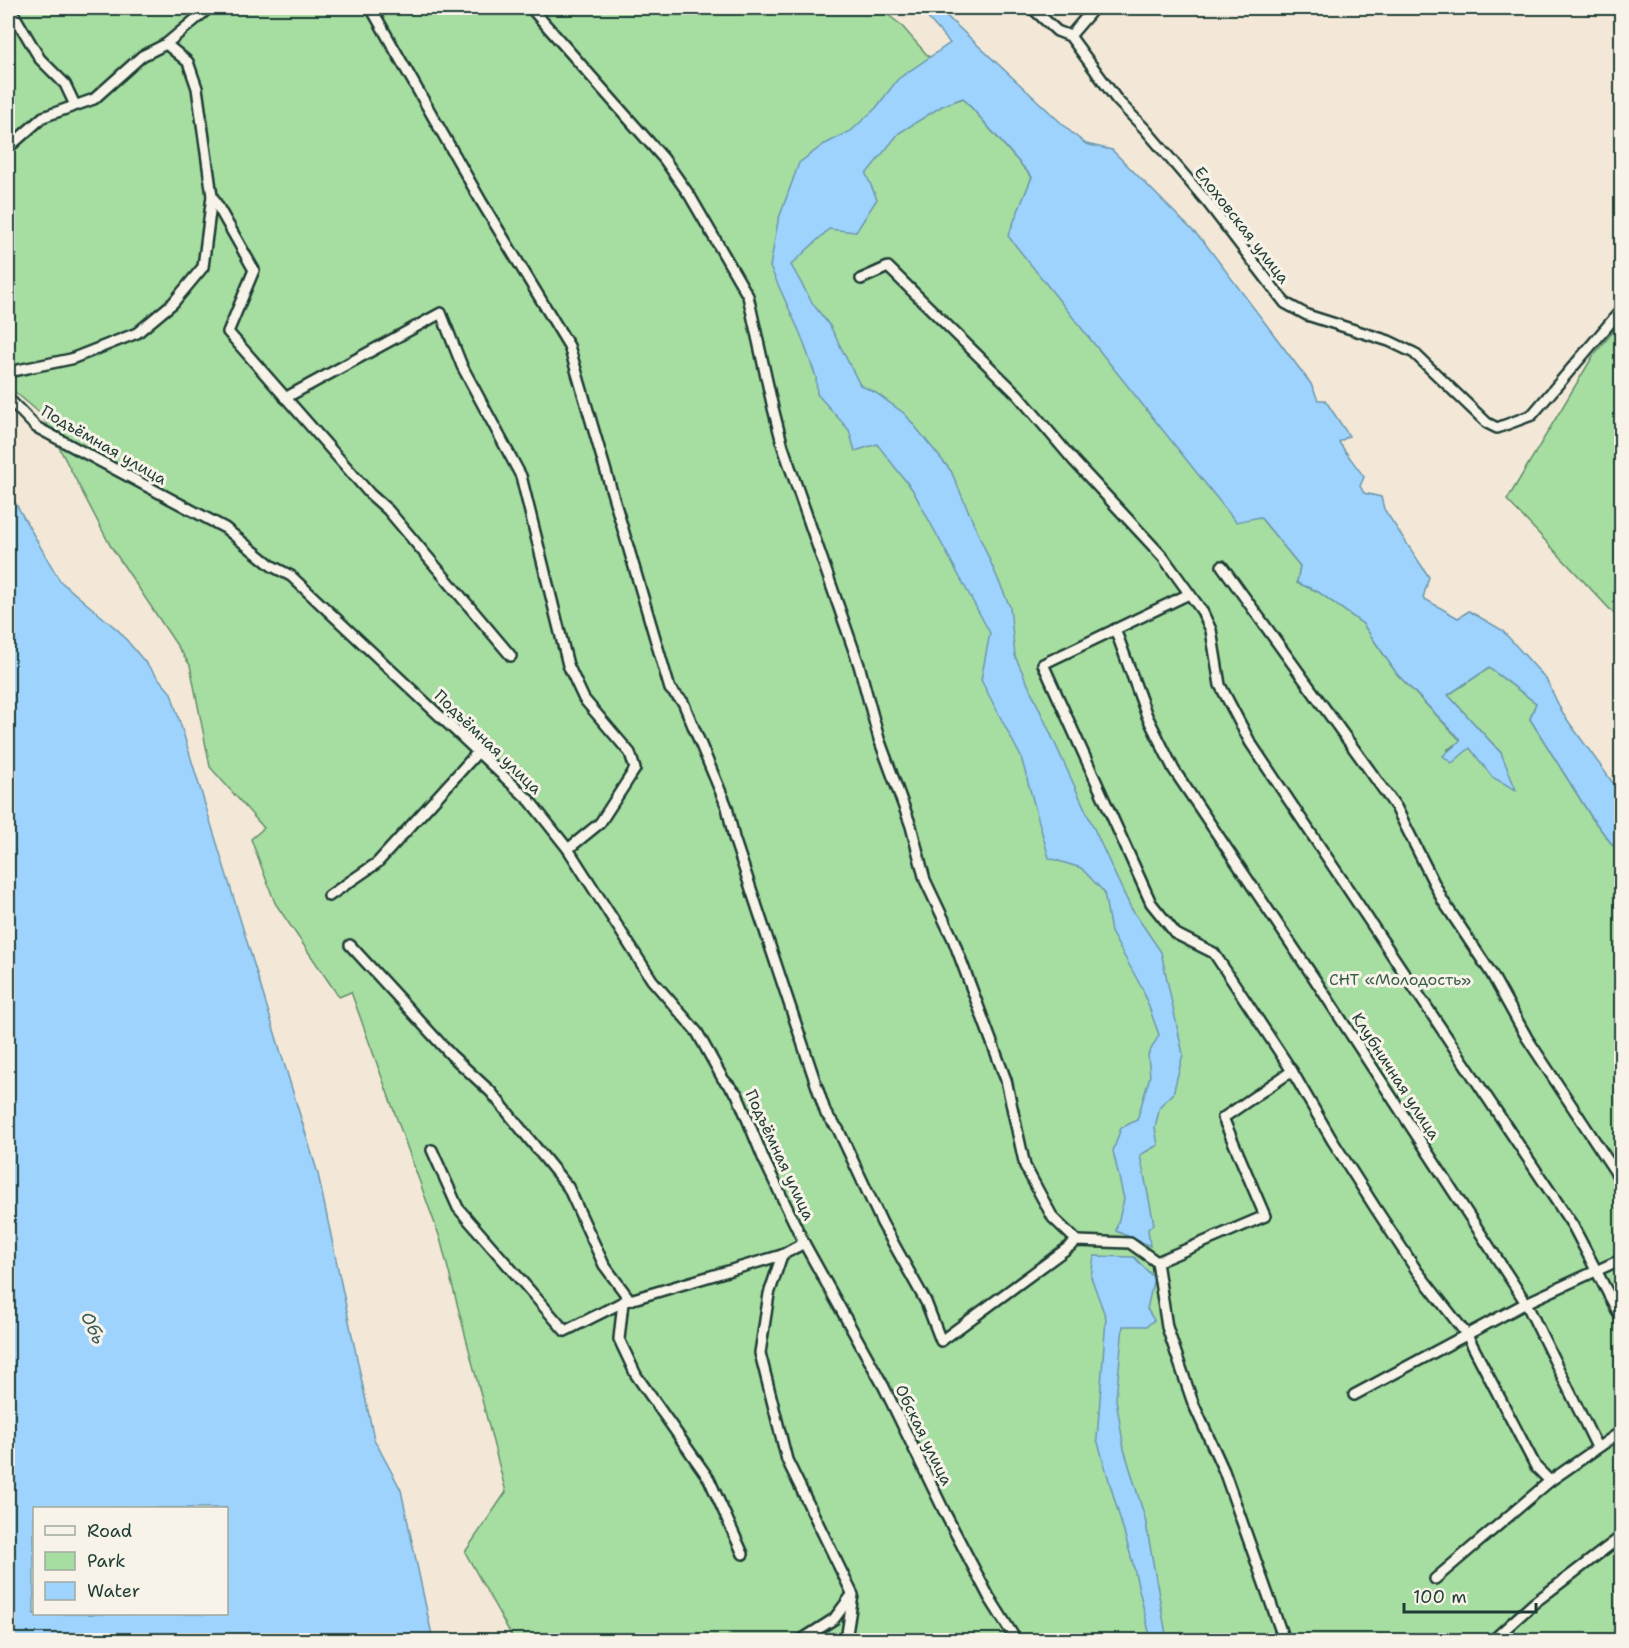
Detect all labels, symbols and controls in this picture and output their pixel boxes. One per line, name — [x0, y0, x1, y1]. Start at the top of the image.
street label: Елоховская улица — [1190, 162, 1294, 288]
street label: Подъёмная улица — [37, 400, 171, 490]
street label: Подъёмная улица — [430, 685, 546, 799]
park label: СНТ «Молодость» — [1329, 969, 1471, 990]
street label: Клубничная улица — [1347, 1008, 1445, 1144]
street label: Подъёмная улица — [741, 1086, 819, 1224]
water label: Обь — [75, 1308, 111, 1348]
street label: Обская улица — [890, 1381, 958, 1489]
legend — [33, 1507, 228, 1615]
text: Road — [87, 1519, 132, 1543]
text: Park — [87, 1549, 126, 1573]
scale bar — [1404, 1576, 1536, 1614]
text: Water — [87, 1579, 140, 1603]
text: 100 m — [1413, 1585, 1467, 1609]

